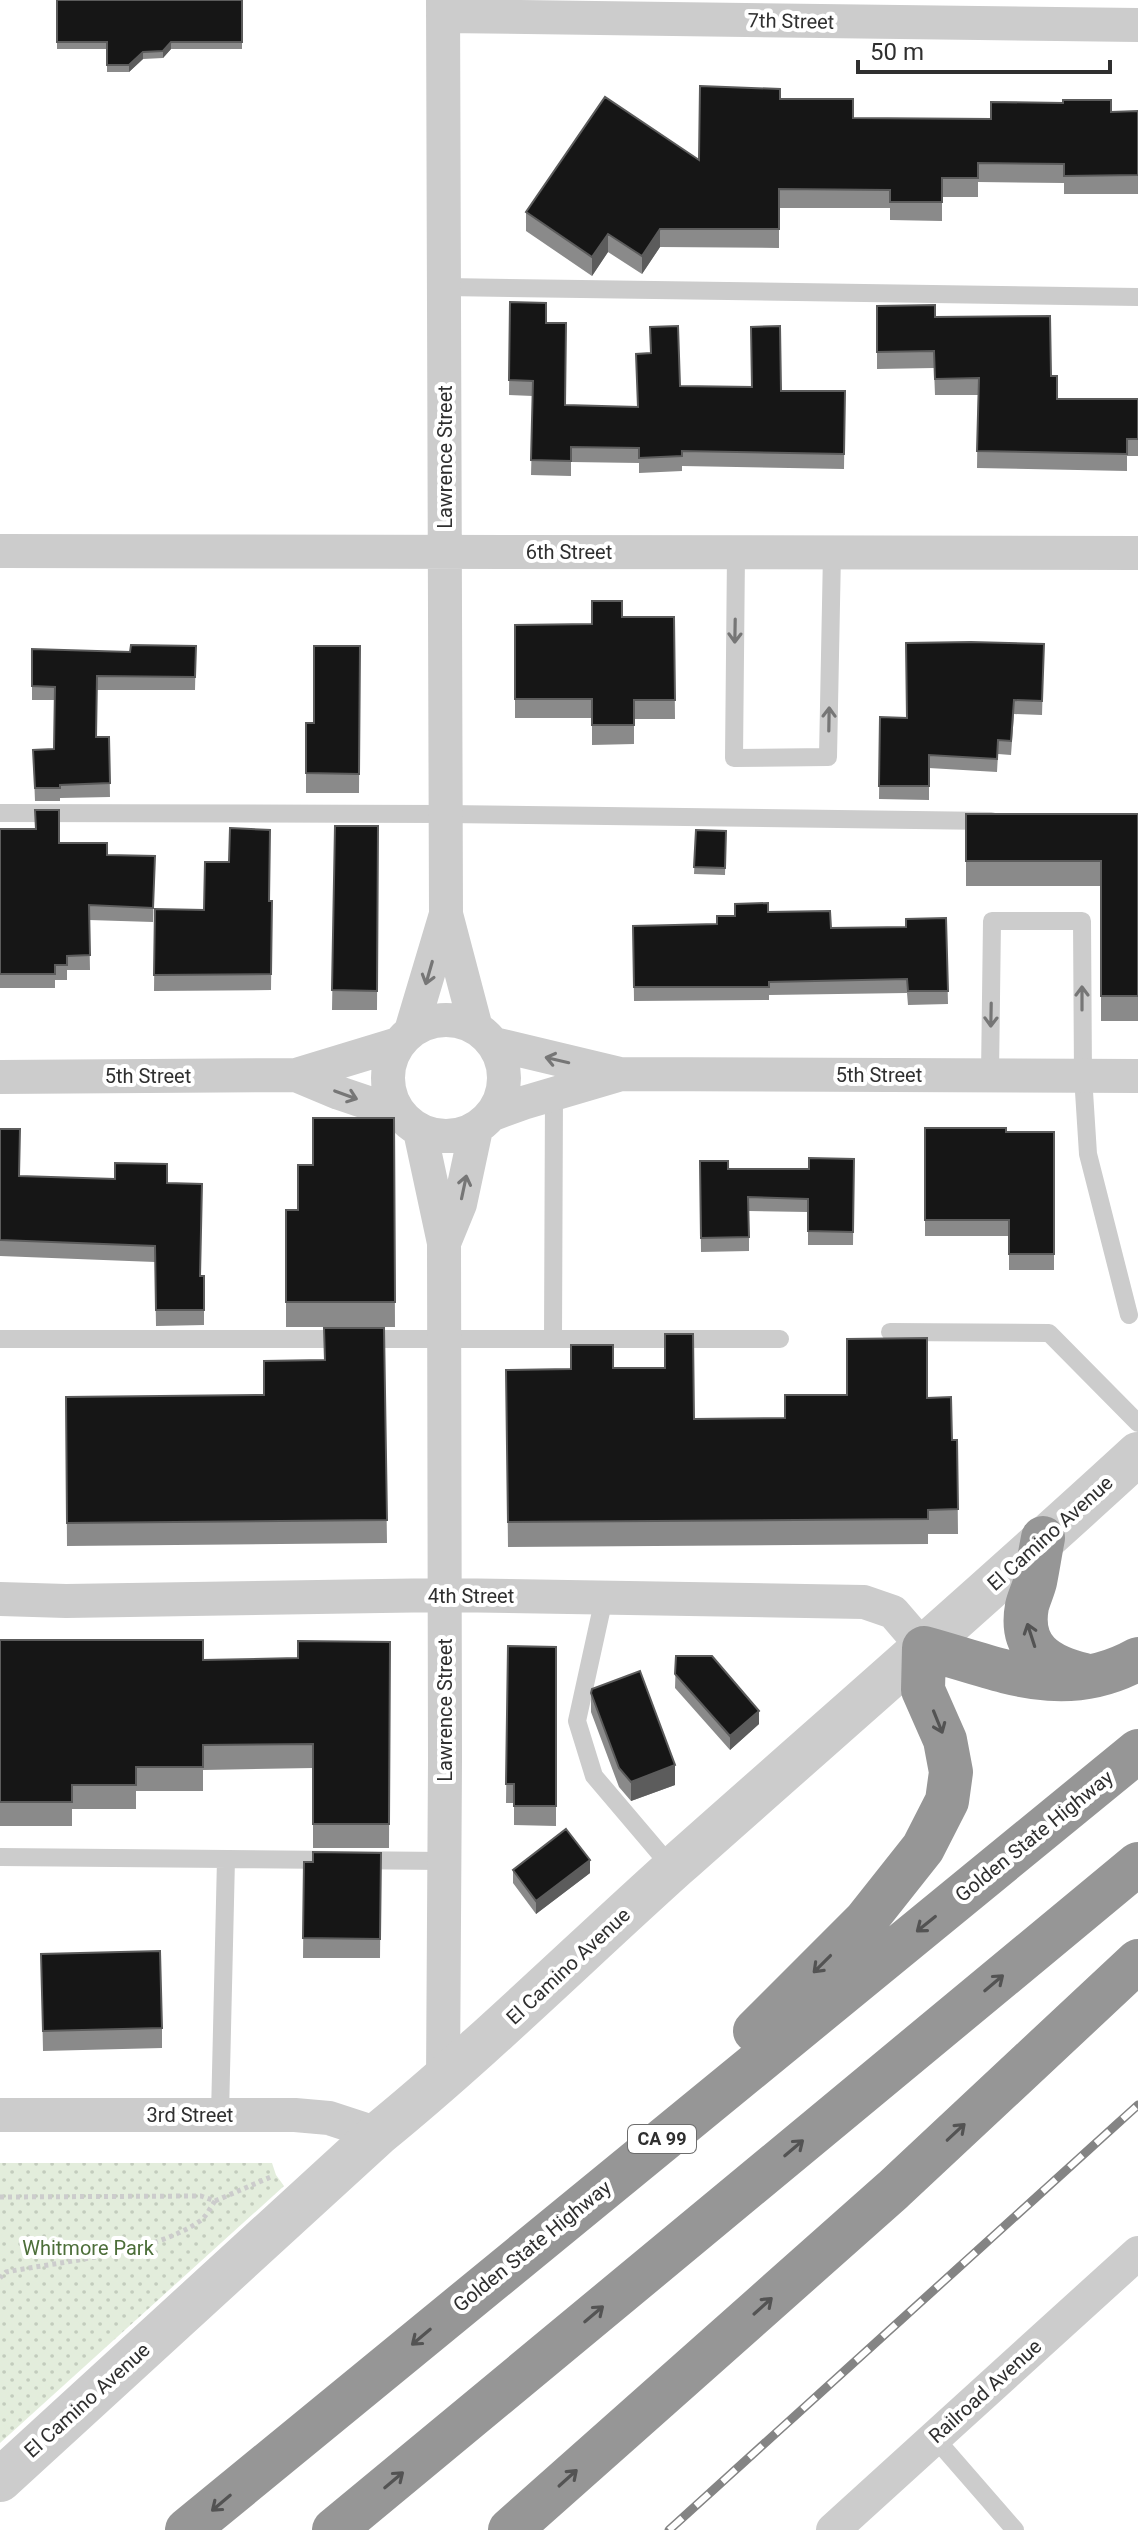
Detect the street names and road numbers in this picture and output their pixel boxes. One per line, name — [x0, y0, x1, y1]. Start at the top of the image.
street label: 7th Street — [748, 8, 834, 34]
street label: Lawrence Street — [433, 385, 457, 529]
street label: 6th Street — [526, 540, 612, 564]
street label: 5th Street — [836, 1063, 922, 1087]
street label: 5th Street — [105, 1064, 191, 1088]
street label: El Camino Avenue — [982, 1470, 1118, 1596]
street label: 4th Street — [428, 1584, 514, 1608]
street label: Lawrence Street — [433, 1638, 457, 1782]
street label: Golden State Highway — [950, 1765, 1118, 1907]
street label: El Camino Avenue — [501, 1903, 635, 2029]
street label: 3rd Street — [147, 2103, 233, 2127]
road number: CA 99 — [628, 2125, 696, 2153]
street label: Golden State Highway — [448, 2175, 616, 2317]
street label: Railroad Avenue — [924, 2334, 1046, 2448]
street label: El Camino Avenue — [19, 2337, 155, 2463]

